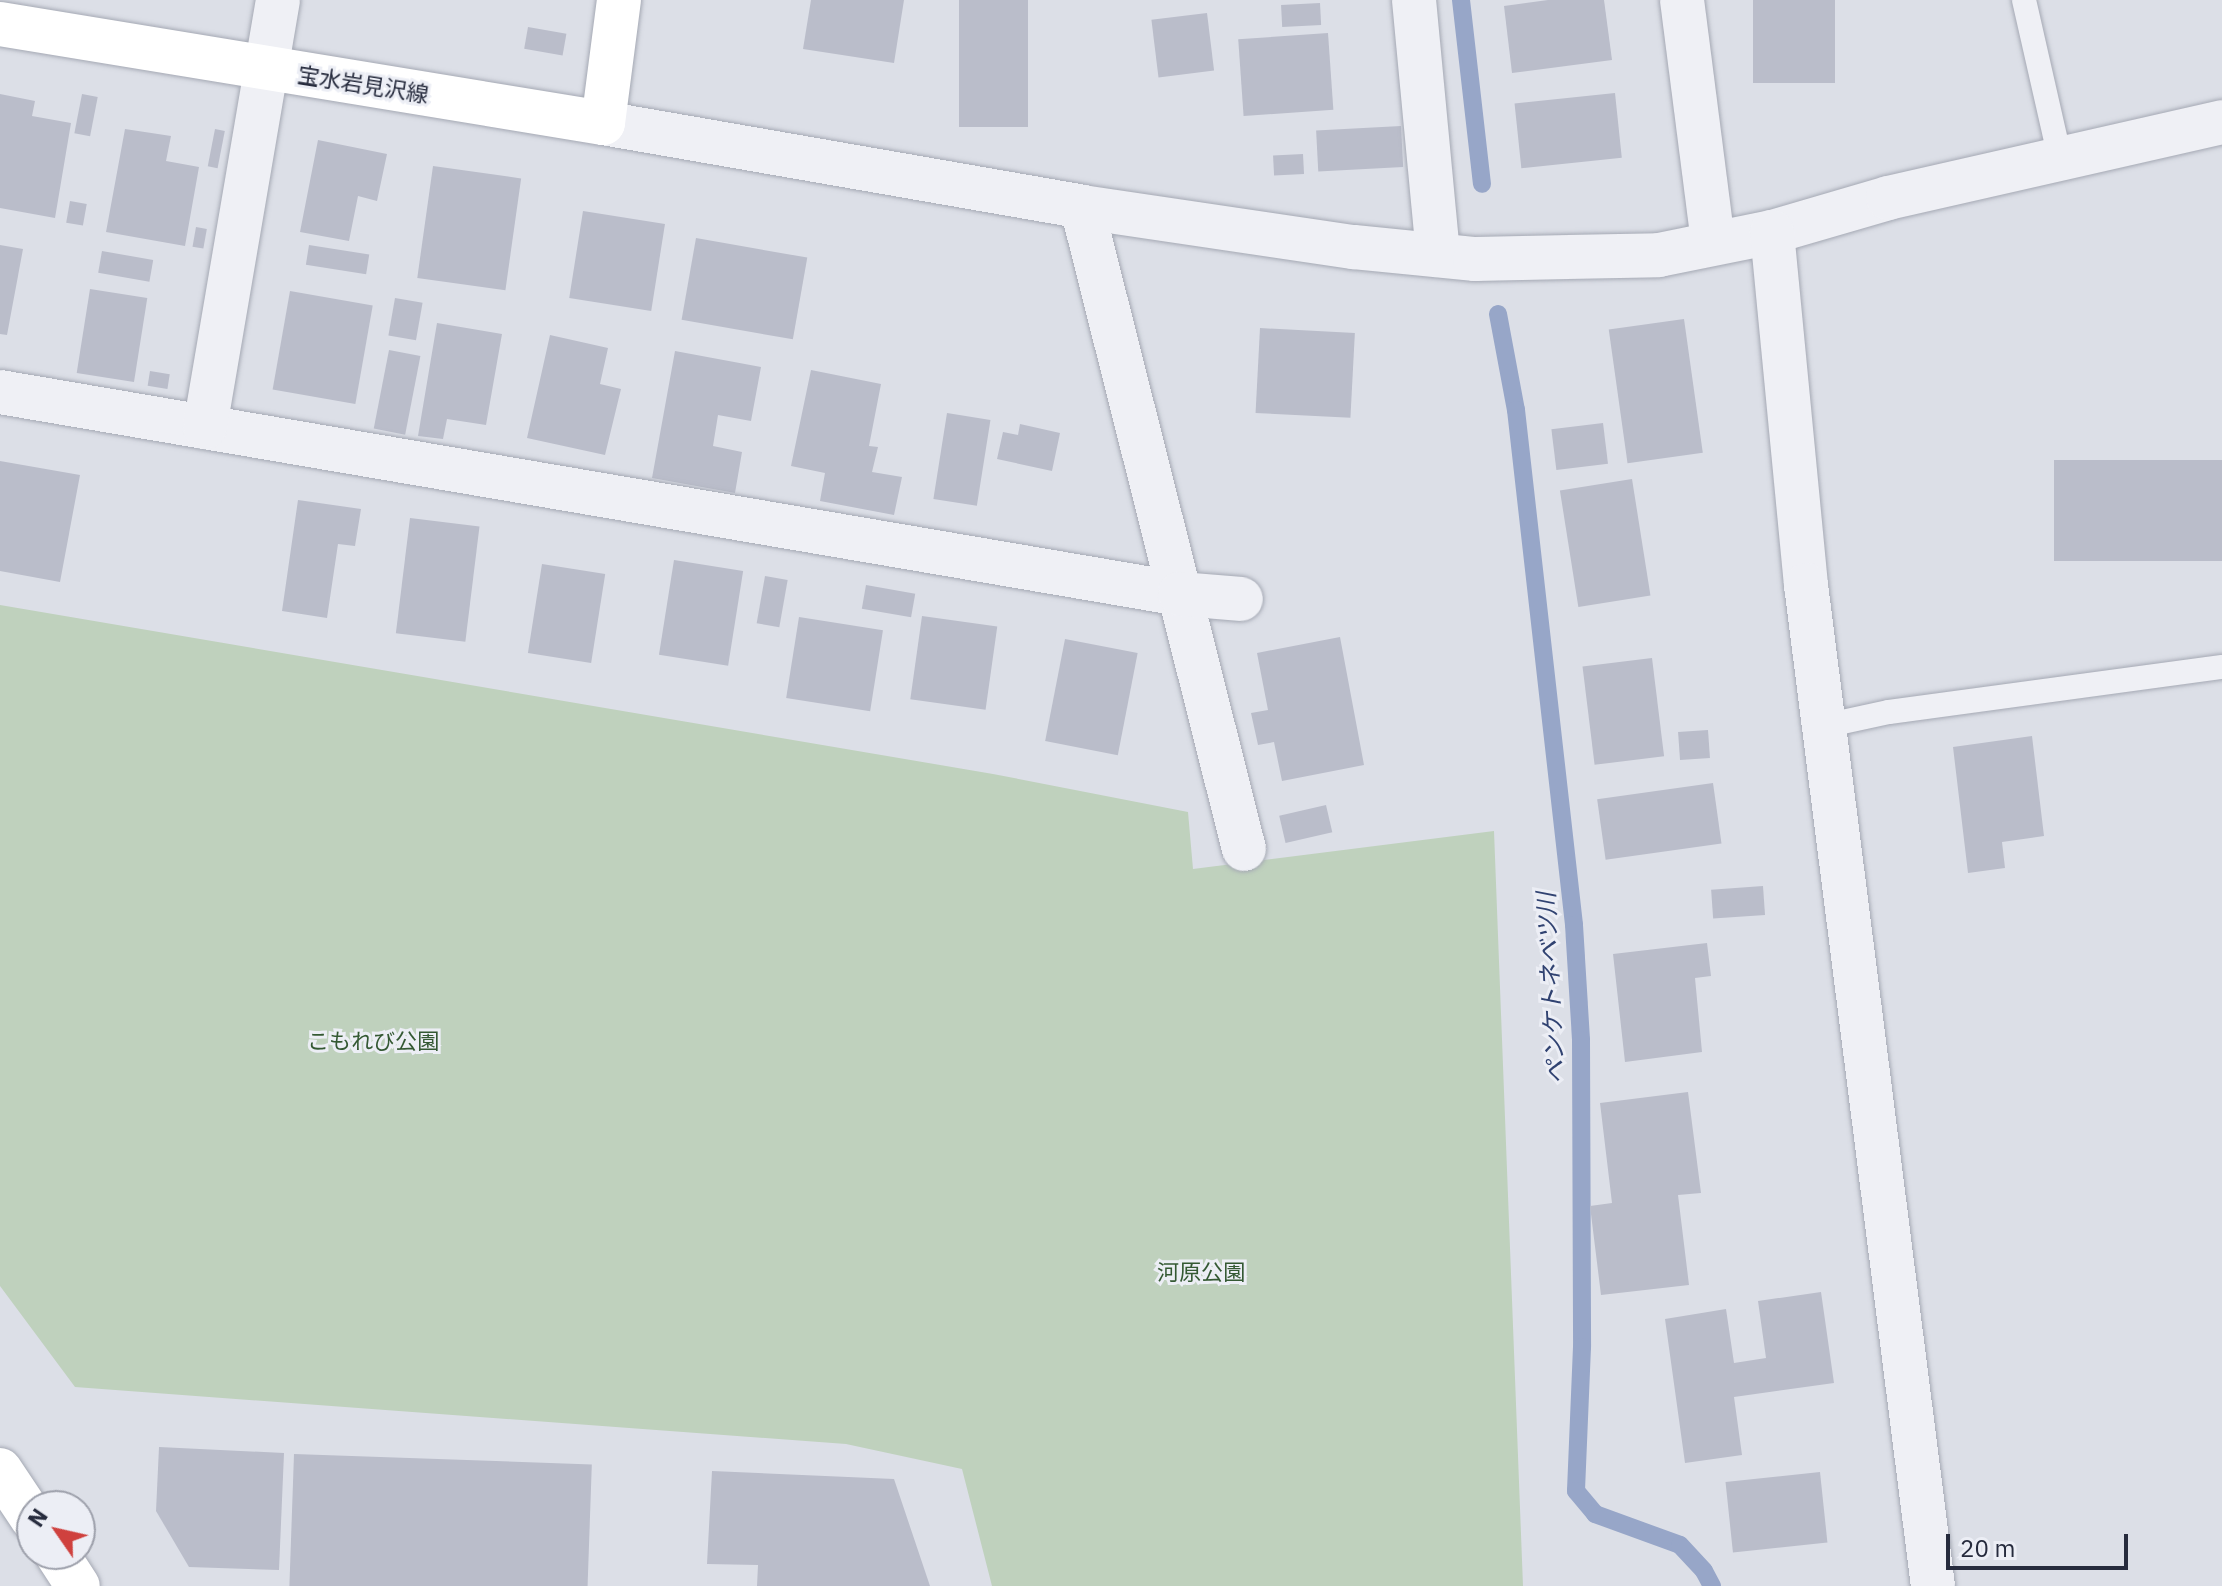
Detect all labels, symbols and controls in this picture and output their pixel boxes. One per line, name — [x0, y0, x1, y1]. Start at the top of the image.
street label: 宝水岩見沢線 — [296, 61, 430, 107]
water label: ペンケトネベツ川 — [1532, 891, 1570, 1085]
park label: こもれび公園 — [307, 1028, 439, 1054]
park label: 河原公園 — [1157, 1259, 1245, 1285]
north arrow — [16, 1490, 96, 1570]
text: N — [21, 1503, 54, 1532]
scale bar — [1950, 1518, 2132, 1568]
text: 20 m — [1960, 1532, 2015, 1564]

